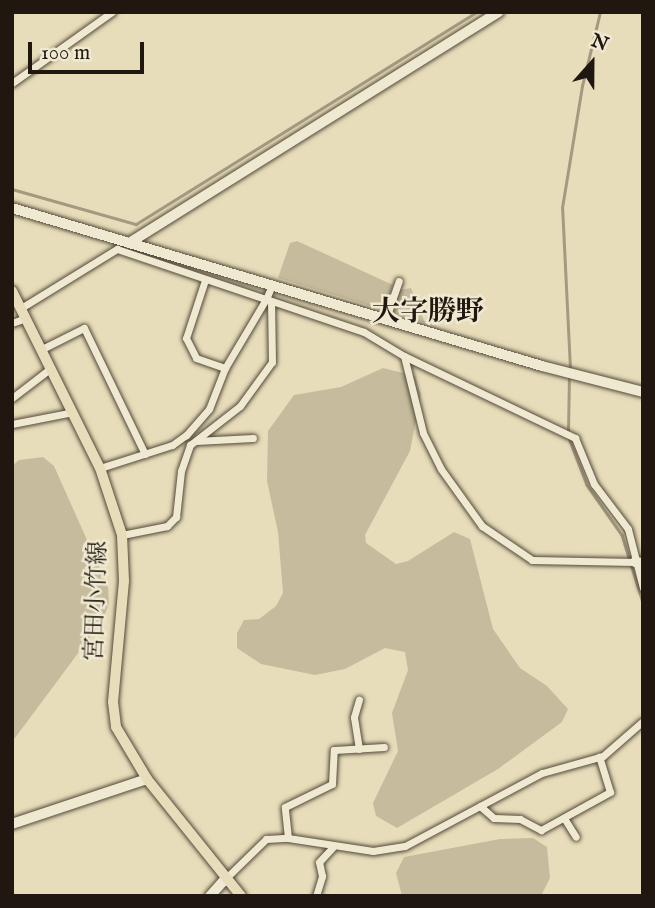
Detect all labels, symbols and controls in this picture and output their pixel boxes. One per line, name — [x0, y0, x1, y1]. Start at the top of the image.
scale bar — [32, 28, 147, 72]
north arrow — [557, 28, 627, 98]
text: N — [588, 29, 611, 58]
text: 100 m — [41, 40, 90, 67]
district label: 大字勝野 — [372, 296, 484, 330]
street label: 宮田小竹線 — [81, 541, 113, 661]

